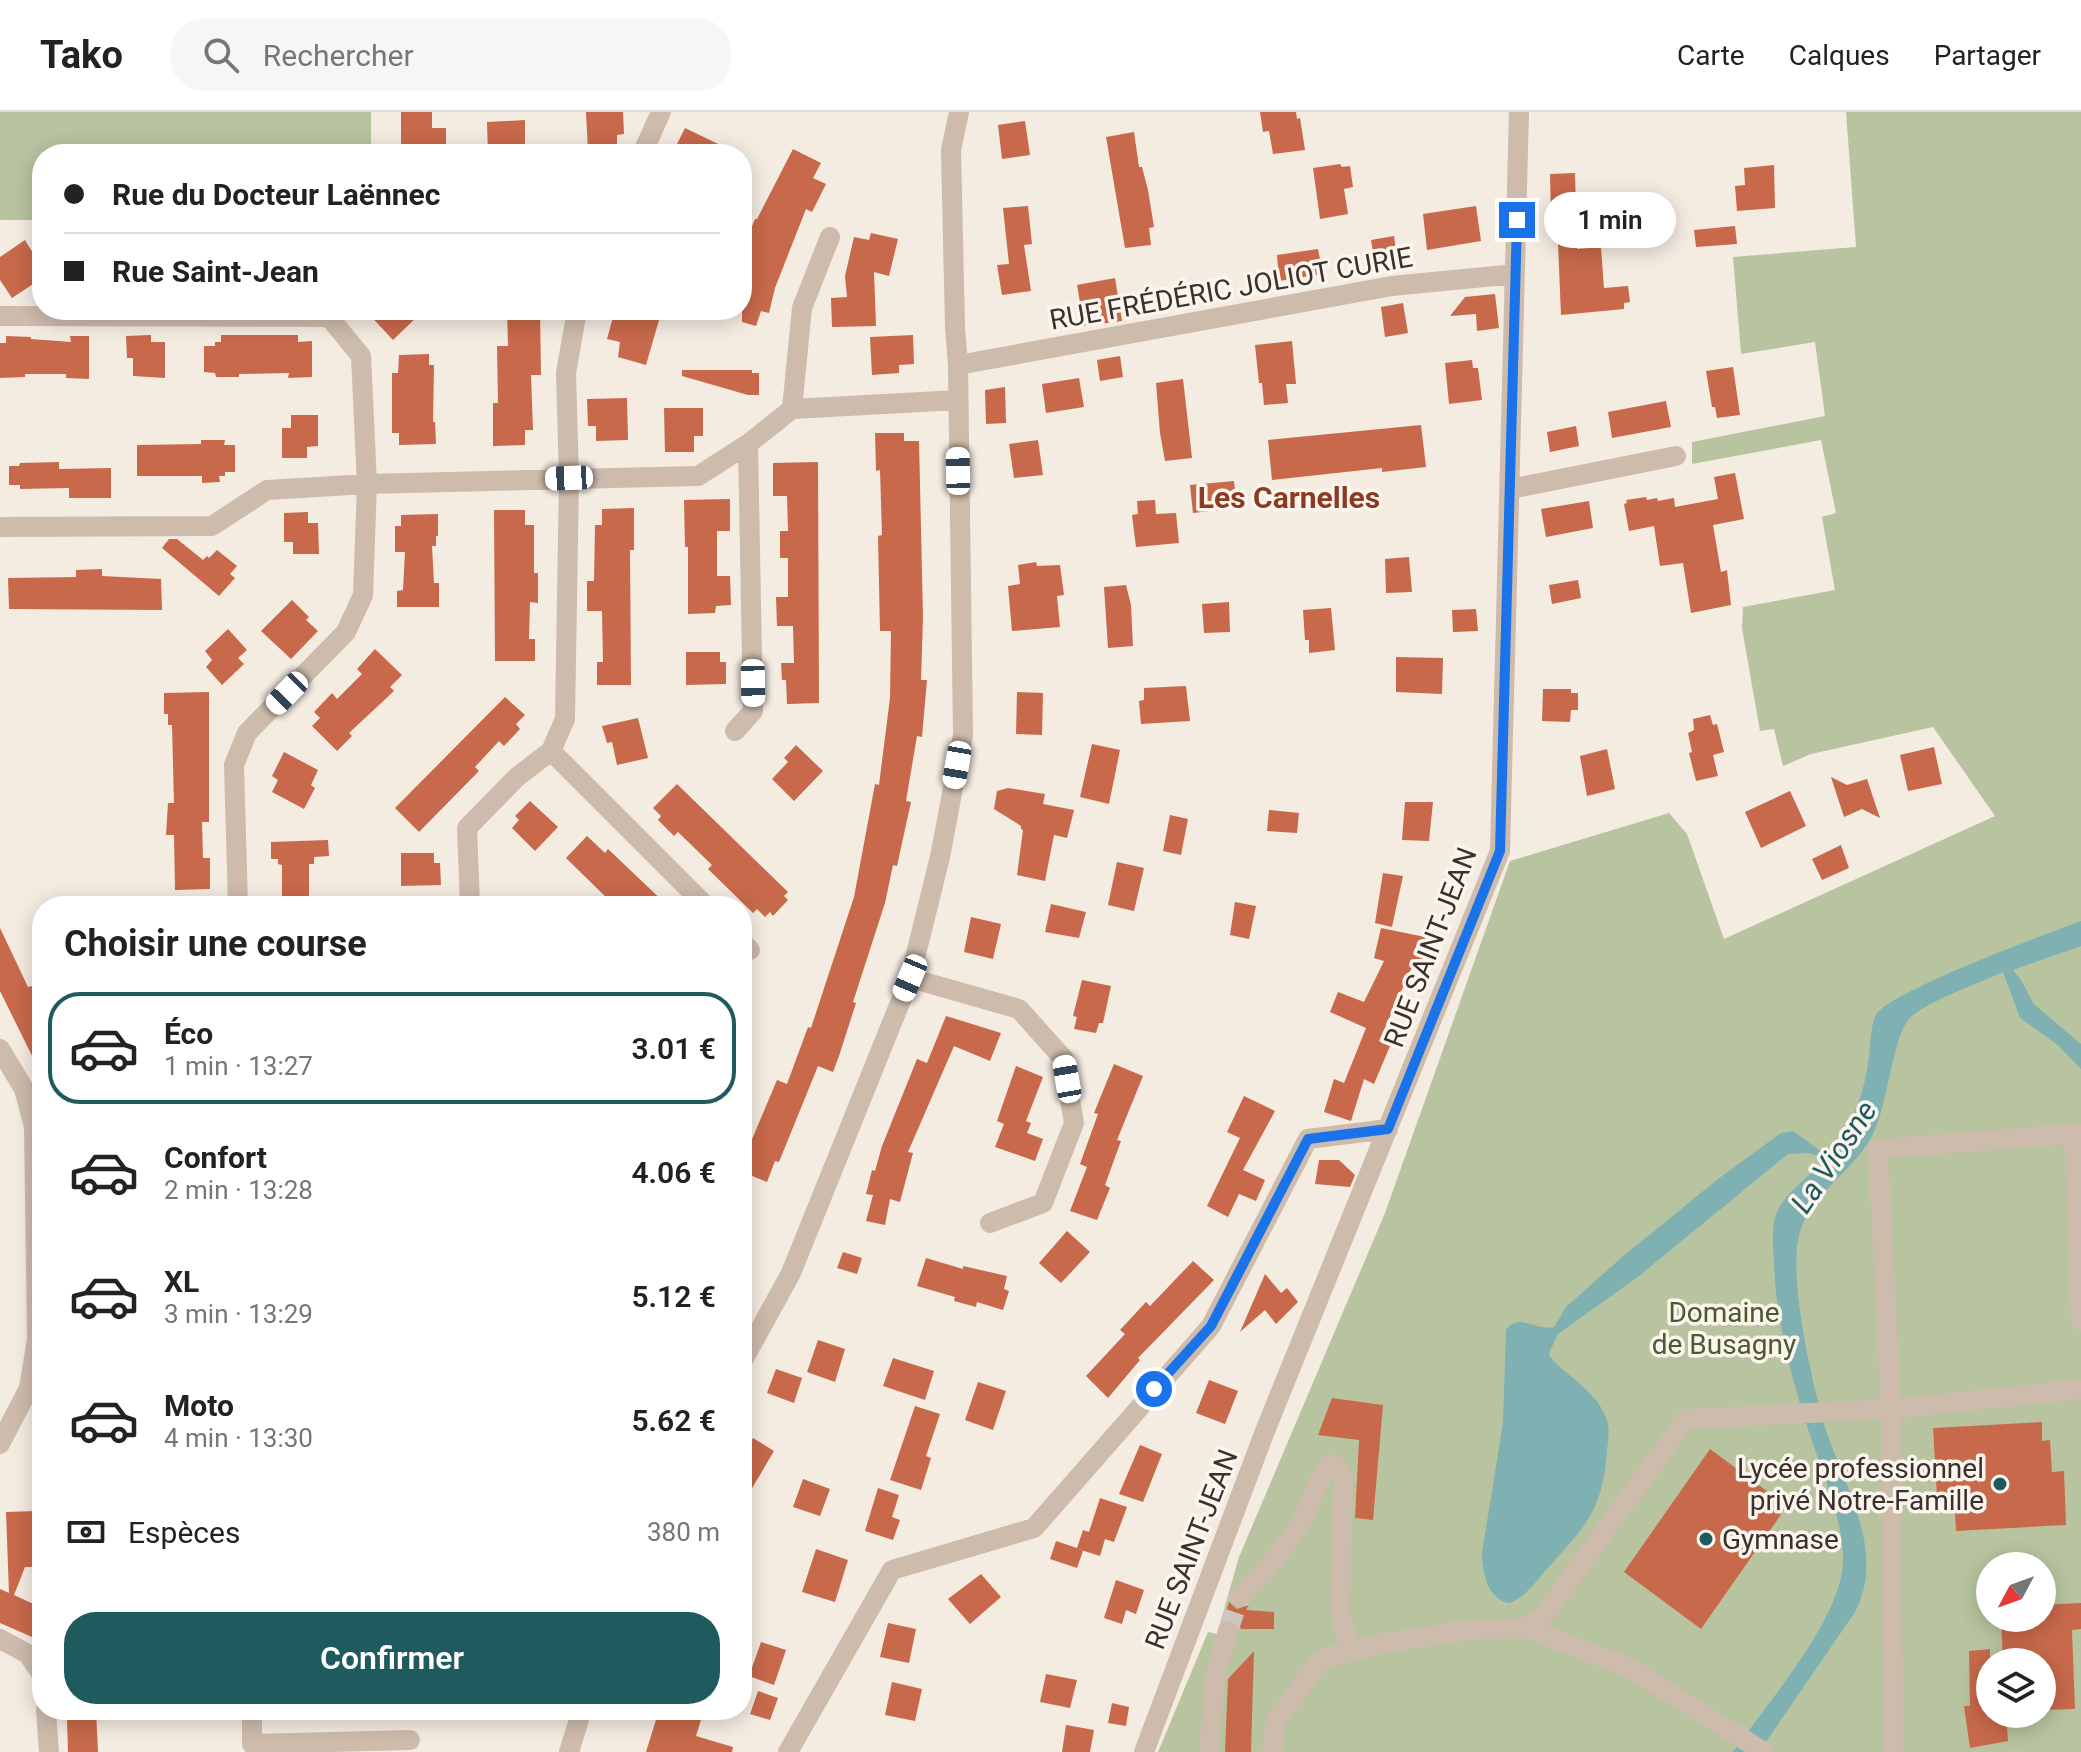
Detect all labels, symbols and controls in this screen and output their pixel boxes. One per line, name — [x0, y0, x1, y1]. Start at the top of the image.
search box — [171, 19, 731, 91]
text: Tako — [40, 33, 123, 77]
icon: search — [199, 33, 243, 77]
text: Rechercher — [263, 38, 414, 73]
text: Carte — [1677, 39, 1745, 72]
text: Calques — [1789, 39, 1890, 72]
text: Partager — [1934, 39, 2041, 72]
text: Rue du Docteur Laënnec — [112, 177, 440, 212]
callout: 1 min — [1545, 192, 1677, 248]
route end — [1499, 202, 1535, 238]
text: 1 min — [1577, 205, 1643, 235]
street label: RUE FRÉDÉRIC JOLIOT CURIE — [1047, 240, 1415, 337]
text: Rue Saint-Jean — [112, 254, 319, 289]
car — [946, 447, 970, 495]
car — [545, 465, 593, 491]
district label: Les Carnelles — [1198, 480, 1380, 515]
car — [741, 659, 765, 707]
car — [262, 667, 312, 719]
car — [941, 739, 973, 791]
street label: RUE SAINT-JEAN — [1377, 843, 1484, 1052]
text: Choisir une course — [64, 923, 367, 965]
car — [890, 951, 930, 1005]
icon: car — [68, 1012, 140, 1084]
text: Éco — [164, 1016, 213, 1051]
text: 3.01 € — [631, 1031, 716, 1066]
text: 1 min · 13:27 — [164, 1051, 313, 1081]
car — [1051, 1053, 1083, 1105]
water label: La Viosne — [1783, 1094, 1884, 1219]
icon: car — [68, 1136, 140, 1208]
text: Confort — [164, 1140, 267, 1175]
text: 4.06 € — [631, 1155, 716, 1190]
text: 2 min · 13:28 — [164, 1175, 313, 1205]
icon: car — [68, 1260, 140, 1332]
text: XL — [164, 1264, 199, 1299]
text: 5.12 € — [631, 1279, 716, 1314]
park label: Domaine de Busagny — [1652, 1296, 1796, 1361]
text: 3 min · 13:29 — [164, 1299, 313, 1329]
route start — [1136, 1371, 1172, 1407]
icon: car — [68, 1384, 140, 1456]
text: Moto — [164, 1388, 234, 1423]
text: 5.62 € — [631, 1403, 716, 1438]
text: 4 min · 13:30 — [164, 1423, 313, 1453]
street label: RUE SAINT-JEAN — [1138, 1445, 1245, 1654]
place label: Lycée professionnel privé Notre-Famille — [1737, 1452, 1984, 1517]
marker: Lycée professionnel privé Notre-Famille — [1991, 1475, 2009, 1493]
icon: cash — [64, 1510, 108, 1554]
text: Espèces — [128, 1515, 240, 1550]
text: 380 m — [647, 1517, 720, 1547]
place label: Gymnase — [1722, 1523, 1839, 1556]
marker: Gymnase — [1697, 1530, 1715, 1548]
north arrow — [1976, 1552, 2056, 1632]
map controls — [1976, 1552, 2056, 1728]
button: Confirmer — [64, 1612, 720, 1704]
button: layers — [1976, 1648, 2056, 1728]

